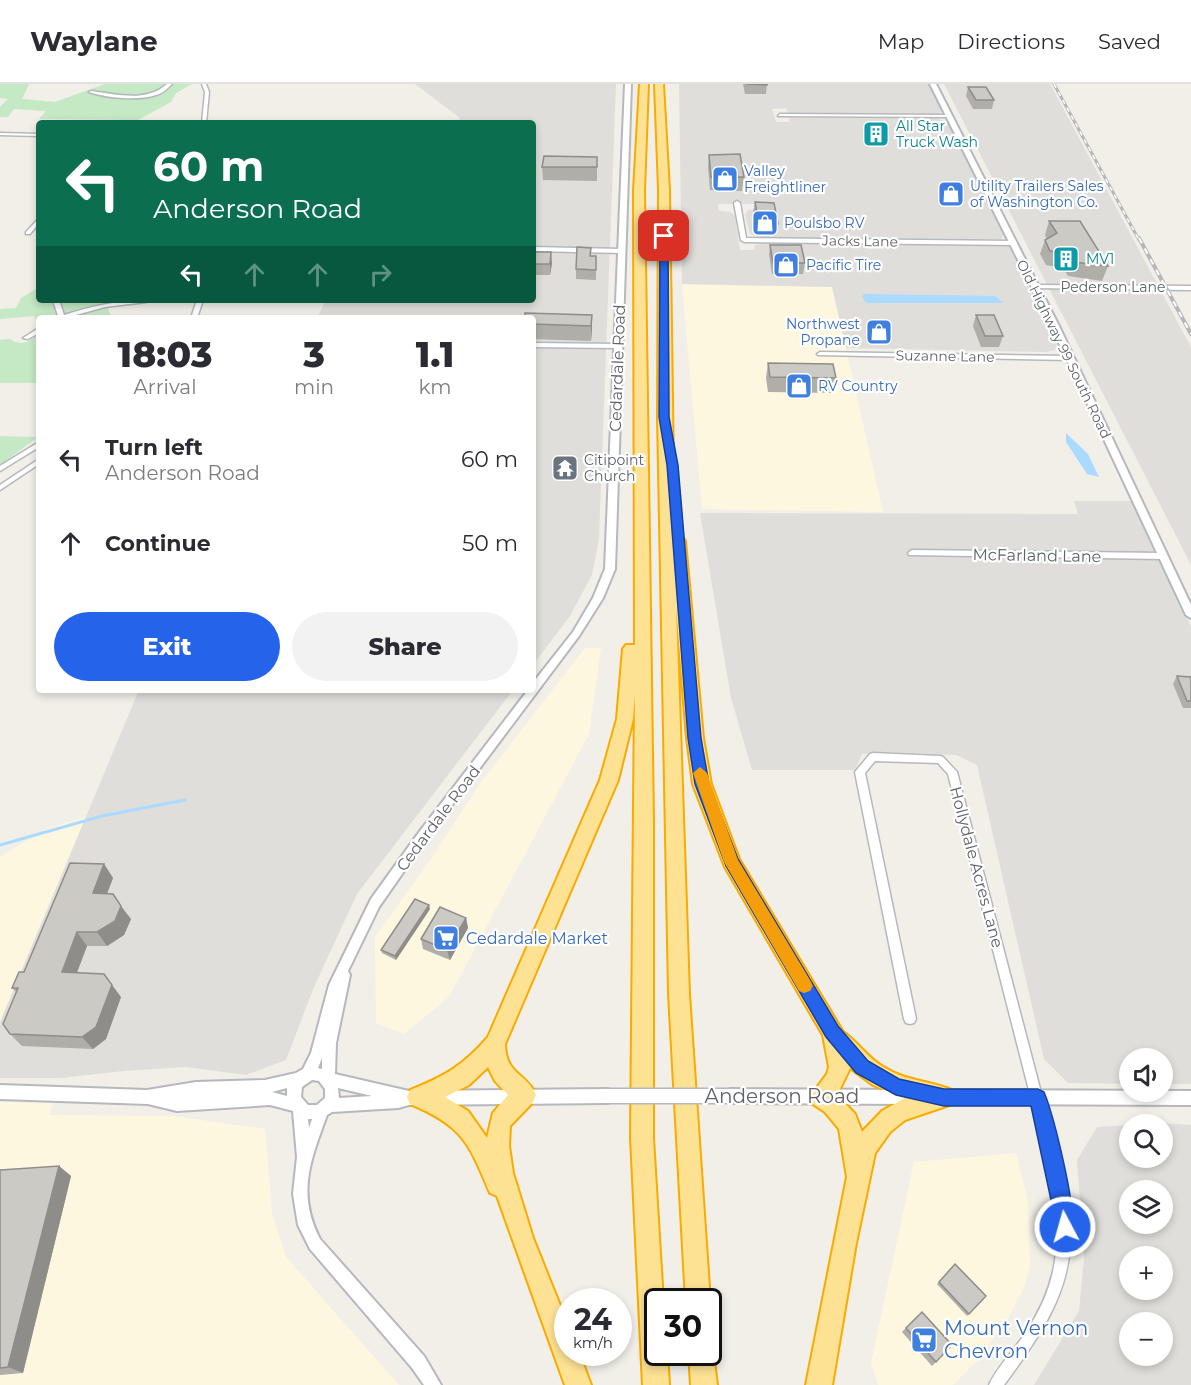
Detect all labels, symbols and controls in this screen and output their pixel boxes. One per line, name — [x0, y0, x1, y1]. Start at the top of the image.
text: Waylane — [30, 24, 158, 58]
text: Map — [878, 29, 924, 54]
text: Directions — [957, 29, 1065, 54]
text: Saved — [1098, 29, 1161, 54]
place label: All Star Truck Wash — [896, 117, 978, 151]
building icon: All Star Truck Wash — [861, 119, 891, 149]
text: 60 m — [153, 140, 264, 192]
icon: left — [54, 144, 132, 222]
place label: Valley Freightliner — [744, 162, 827, 196]
shop icon: Valley Freightliner — [710, 164, 740, 194]
place label: Utility Trailers Sales of Washington Co. — [970, 177, 1104, 211]
shop icon: Utility Trailers Sales of Washington Co. — [936, 179, 966, 209]
text: Anderson Road — [153, 192, 362, 225]
shop icon: Poulsbo RV — [750, 208, 780, 238]
pin — [638, 210, 689, 261]
place label: Poulsbo RV — [784, 214, 865, 232]
icon: arrive — [647, 219, 680, 252]
street label: Jacks Lane — [821, 231, 898, 251]
building icon: MV1 — [1051, 244, 1081, 274]
shop icon: Pacific Tire — [771, 250, 801, 280]
place label: MV1 — [1086, 250, 1114, 268]
place label: Pacific Tire — [806, 256, 881, 274]
street label: Old Highway 99 South Road — [1013, 257, 1115, 441]
icon: left — [175, 258, 208, 291]
icon: ahead — [238, 258, 271, 291]
icon: ahead — [301, 258, 334, 291]
icon: right — [364, 258, 397, 291]
street label: Pederson Lane — [1060, 278, 1166, 296]
street label: Cedardale Road — [606, 304, 629, 432]
place label: Northwest Propane — [786, 315, 860, 349]
shop icon: Northwest Propane — [864, 317, 894, 347]
text: 18:03 — [118, 332, 212, 376]
text: 3 — [303, 332, 325, 376]
text: 1.1 — [416, 332, 454, 376]
street label: Suzanne Lane — [895, 346, 995, 366]
shop icon: RV Country — [784, 371, 814, 401]
text: Arrival — [133, 375, 197, 399]
text: min — [294, 375, 334, 399]
text: km — [419, 375, 452, 399]
place label: RV Country — [818, 377, 898, 395]
text: Turn left — [105, 434, 203, 461]
icon: left — [54, 443, 87, 476]
text: 60 m — [461, 446, 518, 473]
place label: Citipoint Church — [584, 451, 645, 485]
temple icon: Citipoint Church — [550, 453, 580, 483]
text: Anderson Road — [105, 461, 260, 485]
icon: ahead — [54, 527, 87, 560]
text: Continue — [105, 530, 211, 557]
text: 50 m — [462, 530, 518, 557]
street label: McFarland Lane — [972, 545, 1102, 566]
button: Exit — [54, 612, 280, 681]
button: Share — [292, 612, 518, 681]
street label: Cedardale Road — [392, 762, 484, 875]
street label: Hollydale Acres Lane — [946, 784, 1007, 950]
supermarket icon: Cedardale Market — [431, 923, 461, 953]
place label: Cedardale Market — [466, 929, 608, 948]
map controls — [1119, 1048, 1173, 1366]
button: sound — [1119, 1048, 1173, 1102]
street label: Anderson Road — [705, 1084, 859, 1108]
button: search — [1119, 1114, 1173, 1168]
button: layers — [1119, 1180, 1173, 1234]
position arrow — [1033, 1195, 1097, 1259]
button: + — [1119, 1246, 1173, 1300]
speed limit sign: 30 — [644, 1288, 722, 1366]
text: 24 — [574, 1301, 612, 1338]
button: − — [1119, 1312, 1173, 1366]
place label: Mount Vernon Chevron — [944, 1316, 1088, 1363]
supermarket icon: Mount Vernon Chevron — [909, 1325, 939, 1355]
text: km/h — [573, 1333, 613, 1352]

